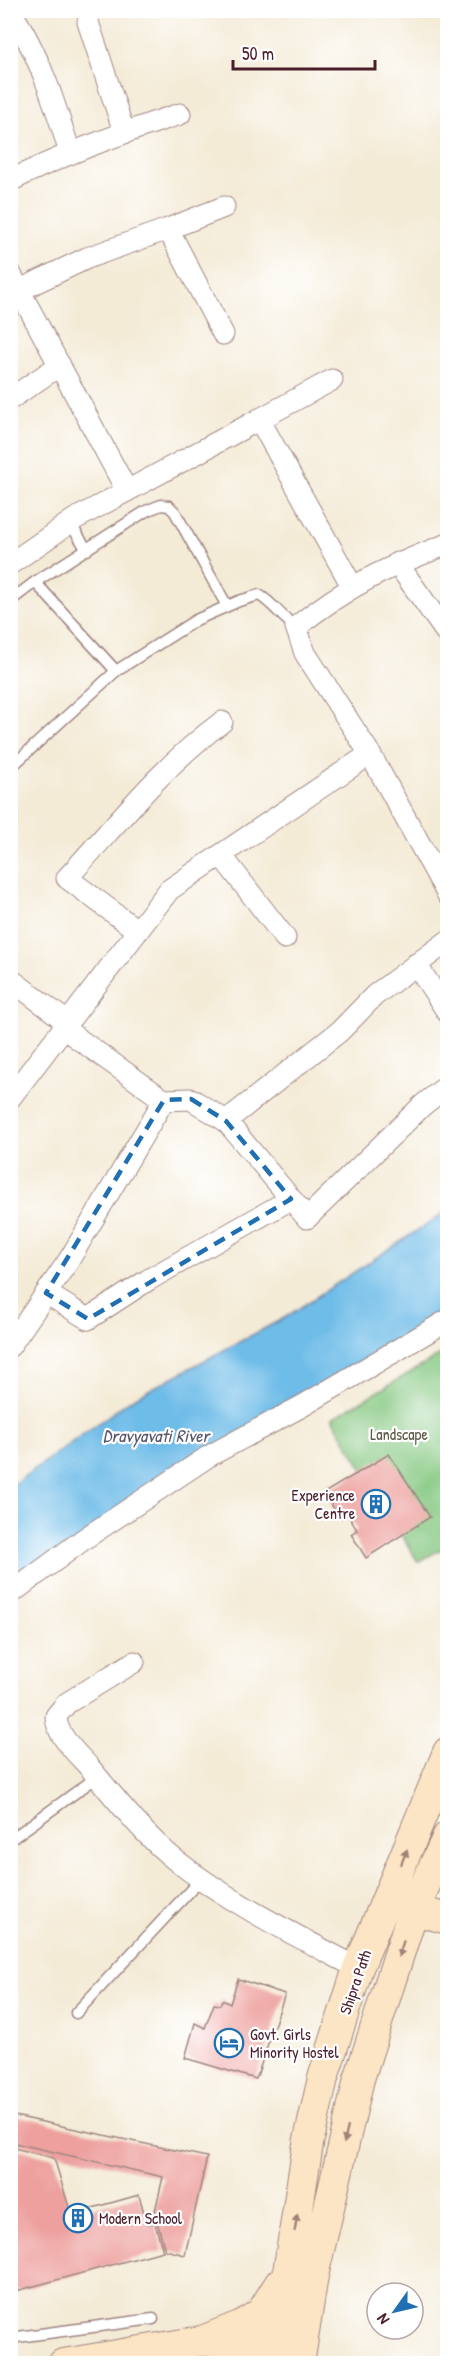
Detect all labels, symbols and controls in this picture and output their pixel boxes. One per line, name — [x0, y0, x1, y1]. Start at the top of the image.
scale bar — [233, 33, 376, 71]
text: 50 m — [242, 41, 274, 66]
water label: Dravyavati River — [103, 1423, 211, 1448]
park label: Landscape — [370, 1423, 428, 1445]
place label: Experience Centre — [292, 1484, 356, 1524]
building icon: Experience Centre — [360, 1488, 392, 1520]
one-way arrow — [399, 1847, 409, 1865]
one-way arrow — [396, 1940, 405, 1958]
street label: Shipra Path — [334, 1947, 376, 2017]
place label: Govt. Girls Minority Hostel — [250, 2023, 339, 2063]
hotel icon: Govt. Girls Minority Hostel — [213, 2027, 245, 2059]
one-way arrow — [341, 2126, 350, 2145]
building icon: Modern School — [62, 2202, 94, 2234]
place label: Modern School — [99, 2207, 183, 2229]
one-way arrow — [291, 2214, 300, 2233]
north arrow — [365, 2281, 425, 2341]
text: N — [371, 2309, 394, 2329]

